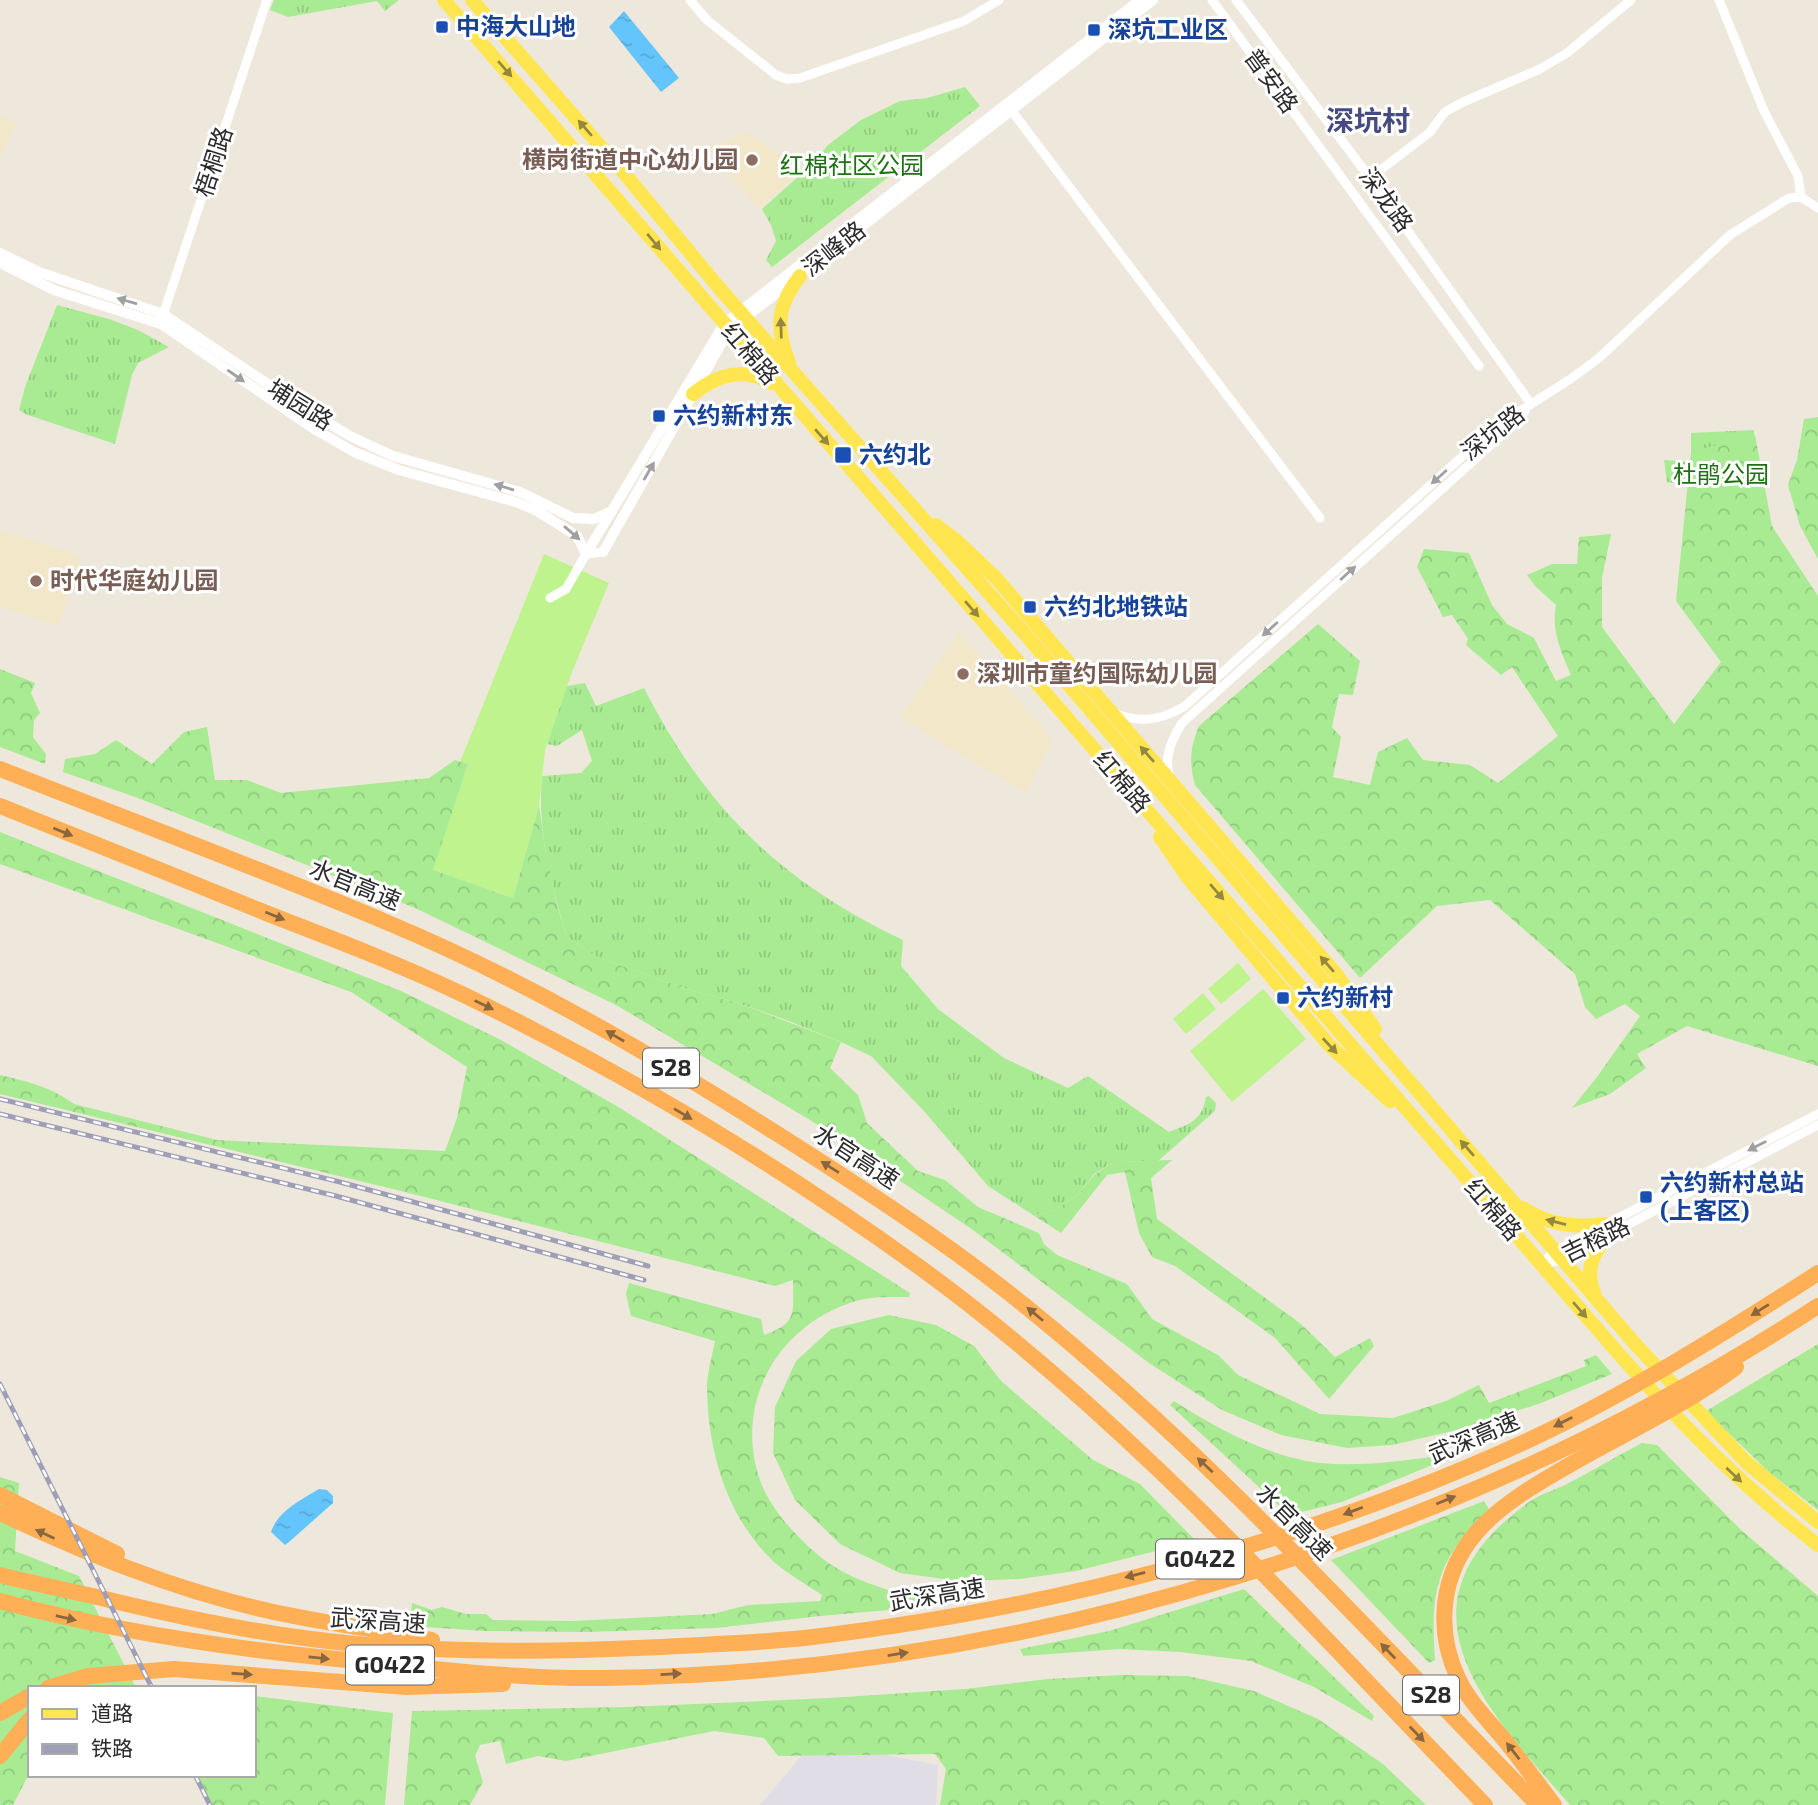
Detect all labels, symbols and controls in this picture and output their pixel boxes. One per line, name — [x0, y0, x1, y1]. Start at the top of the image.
place label: 中海大山地 — [456, 11, 576, 40]
place label: 深坑工业区 — [1108, 14, 1228, 43]
marker: 中海大山地 — [434, 19, 450, 35]
marker: 深坑工业区 — [1086, 22, 1102, 38]
street label: 普安路 — [1239, 42, 1305, 118]
one-way arrow — [497, 60, 513, 78]
district label: 深坑村 — [1326, 103, 1410, 137]
one-way arrow — [578, 120, 593, 137]
street label: 梧桐路 — [188, 123, 237, 200]
place label: 横岗街道中心幼儿园 — [522, 144, 738, 173]
park label: 红棉社区公园 — [780, 150, 924, 179]
marker: 横岗街道中心幼儿园 — [744, 152, 760, 168]
street label: 深龙路 — [1354, 161, 1420, 237]
street label: 深峰路 — [796, 214, 870, 281]
one-way arrow — [646, 233, 661, 250]
one-way arrow — [117, 296, 138, 306]
street label: 红棉路 — [717, 316, 786, 390]
one-way arrow — [775, 317, 786, 339]
one-way arrow — [227, 369, 245, 383]
street label: 埔园路 — [263, 372, 339, 435]
street label: 深坑路 — [1455, 398, 1529, 465]
place label: 六约新村东 — [673, 400, 793, 429]
marker: 六约新村东 — [651, 408, 667, 424]
one-way arrow — [814, 429, 829, 446]
place label: 六约北 — [859, 439, 931, 468]
marker: 六约北 — [833, 445, 853, 465]
park label: 杜鹃公园 — [1673, 459, 1769, 488]
one-way arrow — [643, 462, 655, 481]
one-way arrow — [1431, 468, 1448, 484]
one-way arrow — [493, 482, 514, 492]
one-way arrow — [563, 525, 581, 541]
place label: 时代华庭幼儿园 — [50, 565, 218, 594]
one-way arrow — [1339, 565, 1357, 581]
marker: 时代华庭幼儿园 — [28, 573, 44, 589]
place label: 六约北地铁站 — [1044, 591, 1188, 620]
marker: 六约北地铁站 — [1022, 599, 1038, 615]
one-way arrow — [964, 600, 980, 618]
one-way arrow — [1261, 621, 1279, 637]
place label: 深圳市童约国际幼儿园 — [977, 658, 1217, 687]
marker: 深圳市童约国际幼儿园 — [955, 666, 971, 682]
street label: 红棉路 — [1089, 744, 1158, 818]
one-way arrow — [1139, 745, 1155, 763]
one-way arrow — [53, 826, 74, 837]
street label: 水官高速 — [306, 852, 405, 915]
one-way arrow — [1209, 883, 1225, 901]
one-way arrow — [264, 911, 285, 922]
one-way arrow — [1319, 955, 1335, 973]
place label: 六约新村 — [1297, 982, 1393, 1011]
marker: 六约新村 — [1275, 990, 1291, 1006]
one-way arrow — [474, 1000, 494, 1011]
one-way arrow — [606, 1030, 625, 1042]
one-way arrow — [1322, 1037, 1338, 1055]
road number: S28 — [643, 1049, 699, 1088]
one-way arrow — [674, 1108, 693, 1120]
street label: 水官高速 — [809, 1117, 905, 1194]
one-way arrow — [1459, 1139, 1475, 1157]
one-way arrow — [1747, 1139, 1767, 1151]
one-way arrow — [820, 1161, 840, 1174]
place label: 六约新村总站 (上客区) — [1660, 1167, 1804, 1224]
street label: 红棉路 — [1460, 1172, 1529, 1246]
marker: 六约新村总站 (上客区) — [1638, 1189, 1654, 1205]
street label: 吉榕路 — [1557, 1210, 1634, 1267]
one-way arrow — [1545, 1216, 1567, 1227]
one-way arrow — [1572, 1301, 1587, 1318]
one-way arrow — [1751, 1303, 1770, 1316]
one-way arrow — [1026, 1307, 1043, 1322]
street label: 武深高速 — [1424, 1405, 1523, 1469]
one-way arrow — [1553, 1417, 1573, 1428]
one-way arrow — [1197, 1457, 1214, 1473]
one-way arrow — [1725, 1467, 1743, 1483]
street label: 水官高速 — [1251, 1477, 1339, 1565]
one-way arrow — [1435, 1495, 1456, 1506]
one-way arrow — [1343, 1506, 1364, 1517]
one-way arrow — [34, 1528, 55, 1539]
road number: G0422 — [1156, 1540, 1244, 1578]
one-way arrow — [1124, 1570, 1146, 1581]
street label: 武深高速 — [887, 1572, 986, 1615]
street label: 武深高速 — [329, 1602, 427, 1637]
one-way arrow — [55, 1612, 77, 1623]
one-way arrow — [1379, 1642, 1396, 1659]
road number: G0422 — [346, 1646, 434, 1684]
one-way arrow — [887, 1648, 909, 1659]
one-way arrow — [309, 1652, 331, 1663]
one-way arrow — [231, 1669, 253, 1680]
one-way arrow — [661, 1669, 683, 1680]
road number: S28 — [1403, 1676, 1459, 1714]
legend — [28, 1686, 256, 1777]
text: 道路 — [91, 1700, 133, 1725]
one-way arrow — [1408, 1725, 1424, 1742]
text: 铁路 — [91, 1735, 133, 1760]
one-way arrow — [1506, 1742, 1520, 1760]

